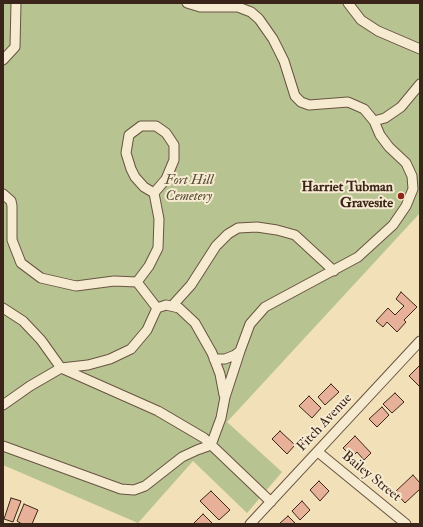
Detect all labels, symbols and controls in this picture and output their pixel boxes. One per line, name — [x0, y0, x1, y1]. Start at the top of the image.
park label: Fort Hill Cemetery — [165, 173, 213, 206]
place label: Harriet Tubman Gravesite — [301, 180, 393, 212]
marker: Harriet Tubman Gravesite — [396, 191, 406, 201]
street label: Fitch Avenue — [294, 390, 356, 456]
street label: Bailey Street — [338, 448, 404, 506]

